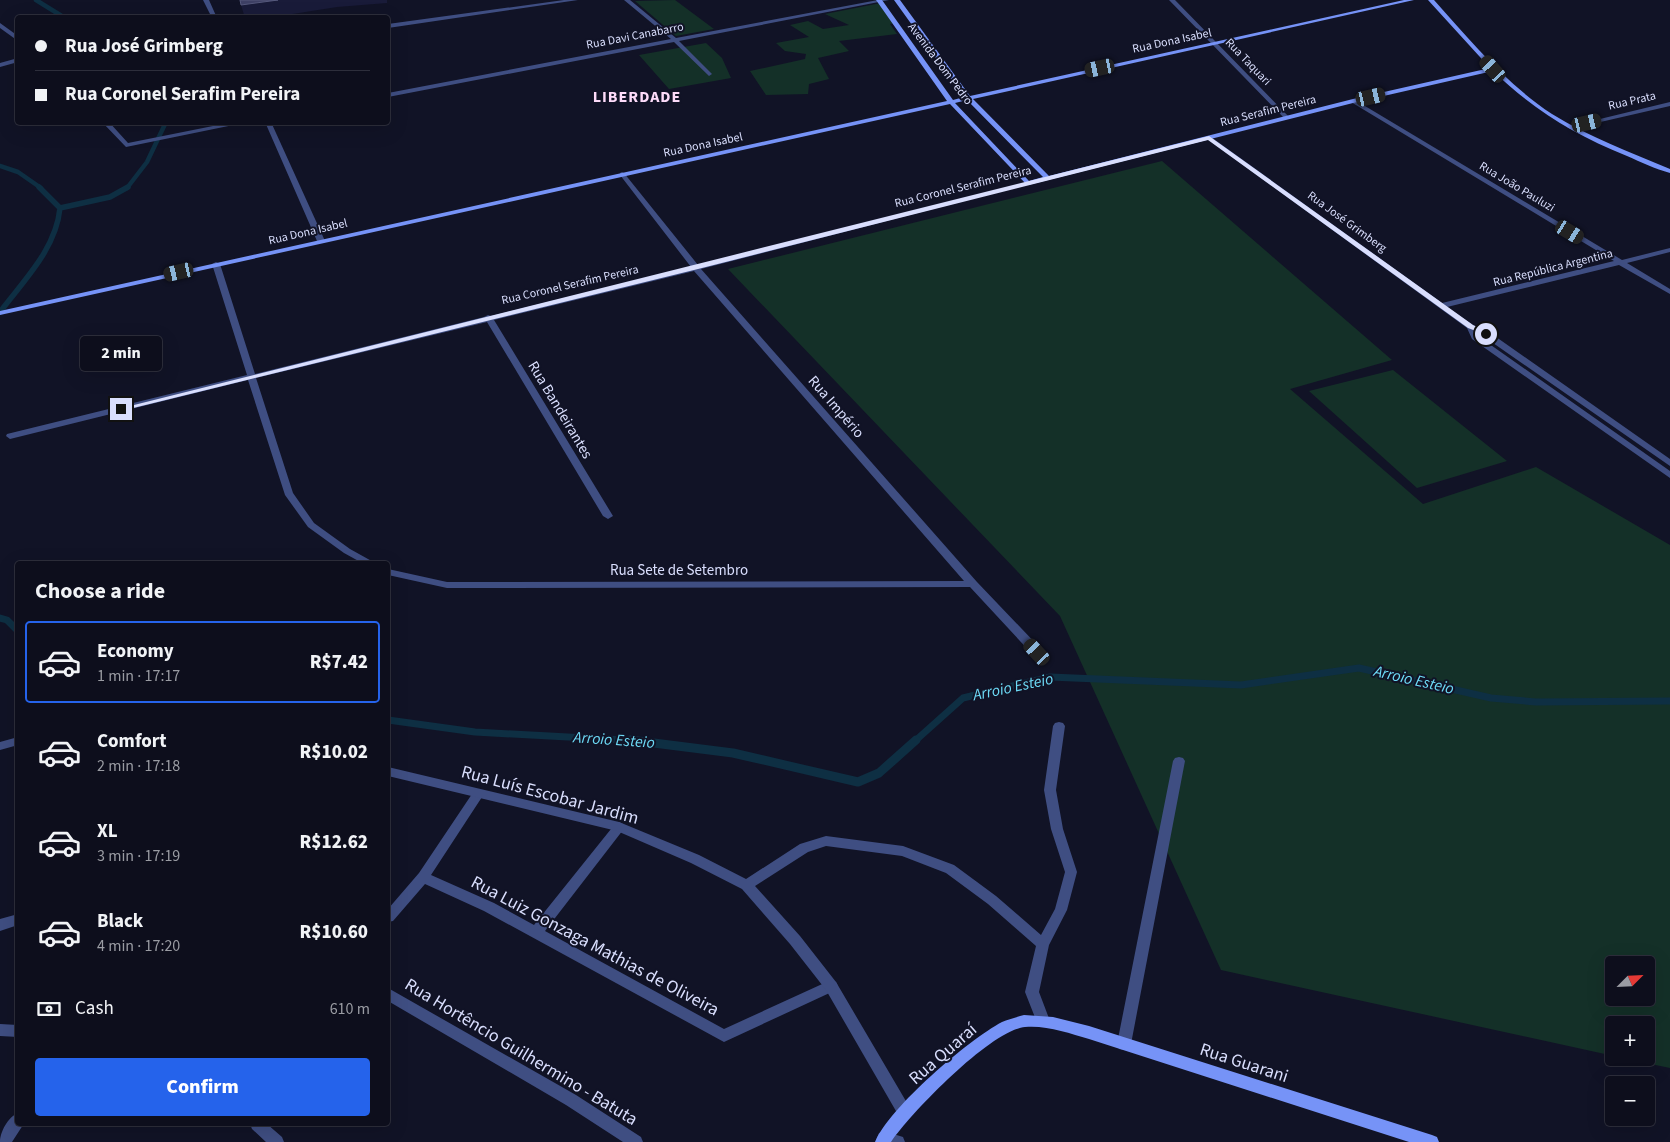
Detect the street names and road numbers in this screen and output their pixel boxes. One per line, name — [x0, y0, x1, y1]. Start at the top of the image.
street label: Rua Davi Canabarro — [585, 18, 685, 54]
street label: Avenida Dom Pedro — [904, 20, 976, 108]
street label: Rua Dona Isabel — [1131, 24, 1213, 58]
street label: Rua Taquari — [1221, 35, 1275, 89]
street label: Rua Prata — [1607, 87, 1657, 115]
street label: Rua Serafim Pereira — [1218, 91, 1318, 131]
street label: Rua Dona Isabel — [662, 128, 744, 162]
street label: Rua João Pauluzi — [1476, 158, 1558, 216]
street label: Rua Coronel Serafim Pereira — [893, 162, 1033, 212]
street label: Rua José Grimberg — [1304, 187, 1390, 257]
street label: Rua Dona Isabel — [267, 215, 349, 249]
street label: Rua República Argentina — [1491, 245, 1615, 291]
street label: Rua Coronel Serafim Pereira — [500, 261, 640, 309]
street label: Rua Bandeirantes — [523, 357, 597, 463]
street label: Rua Império — [803, 371, 869, 443]
street label: Rua Sete de Setembro — [610, 560, 748, 581]
street label: Rua Luís Escobar Jardim — [458, 759, 642, 831]
street label: Rua Luiz Gonzaga Mathias de Oliveira — [467, 870, 723, 1022]
street label: Rua Hortêncio Guilhermino - Batuta — [400, 972, 642, 1132]
street label: Rua Quaraí — [904, 1017, 983, 1091]
street label: Rua Guarani — [1196, 1037, 1292, 1089]

